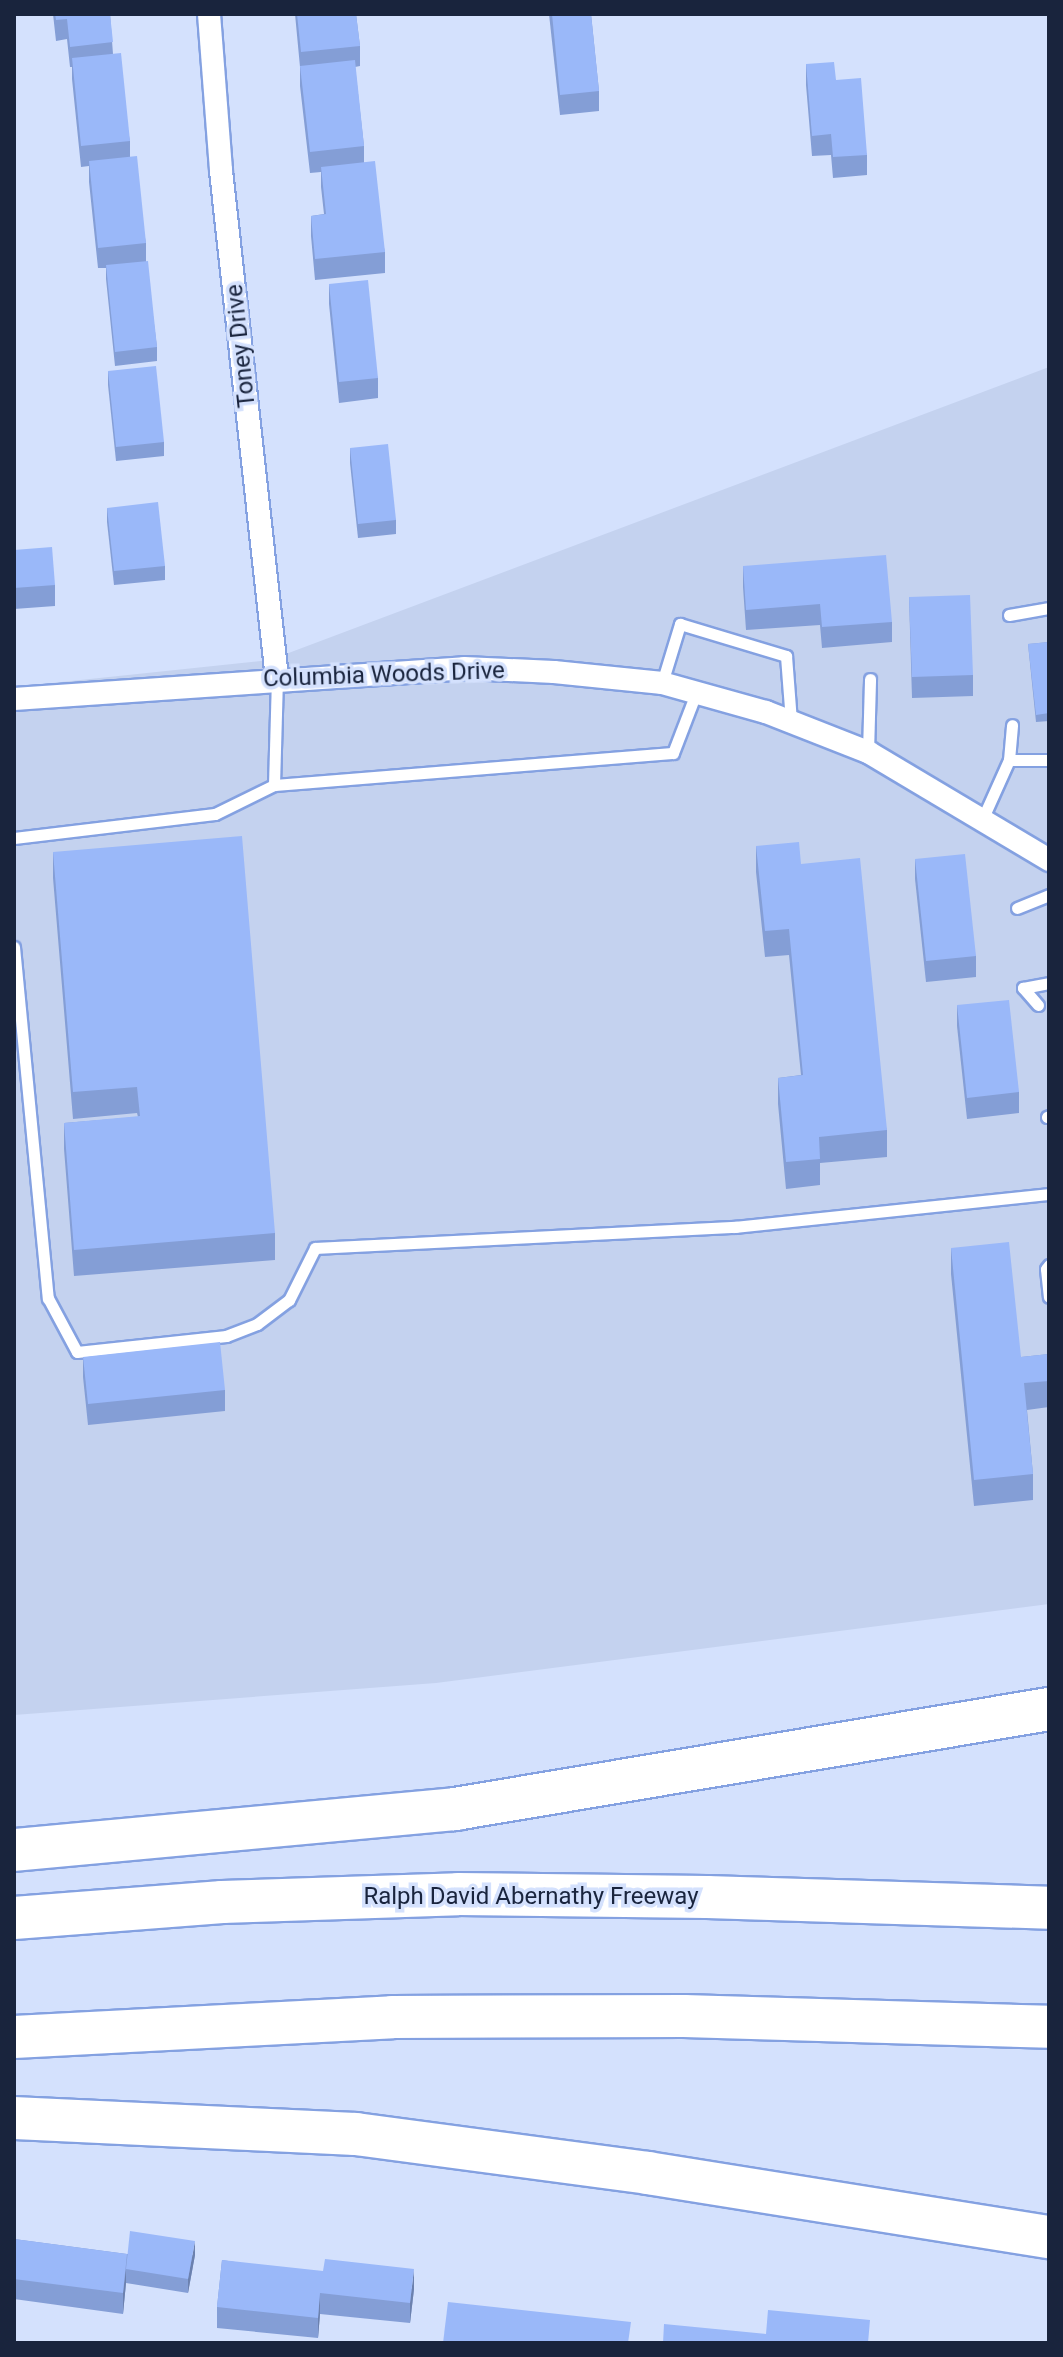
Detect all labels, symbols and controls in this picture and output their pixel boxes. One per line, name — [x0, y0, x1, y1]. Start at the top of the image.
street label: Toney Drive — [220, 283, 262, 409]
street label: Columbia Woods Drive — [263, 656, 505, 694]
street label: Ralph David Abernathy Freeway — [363, 1883, 699, 1911]

